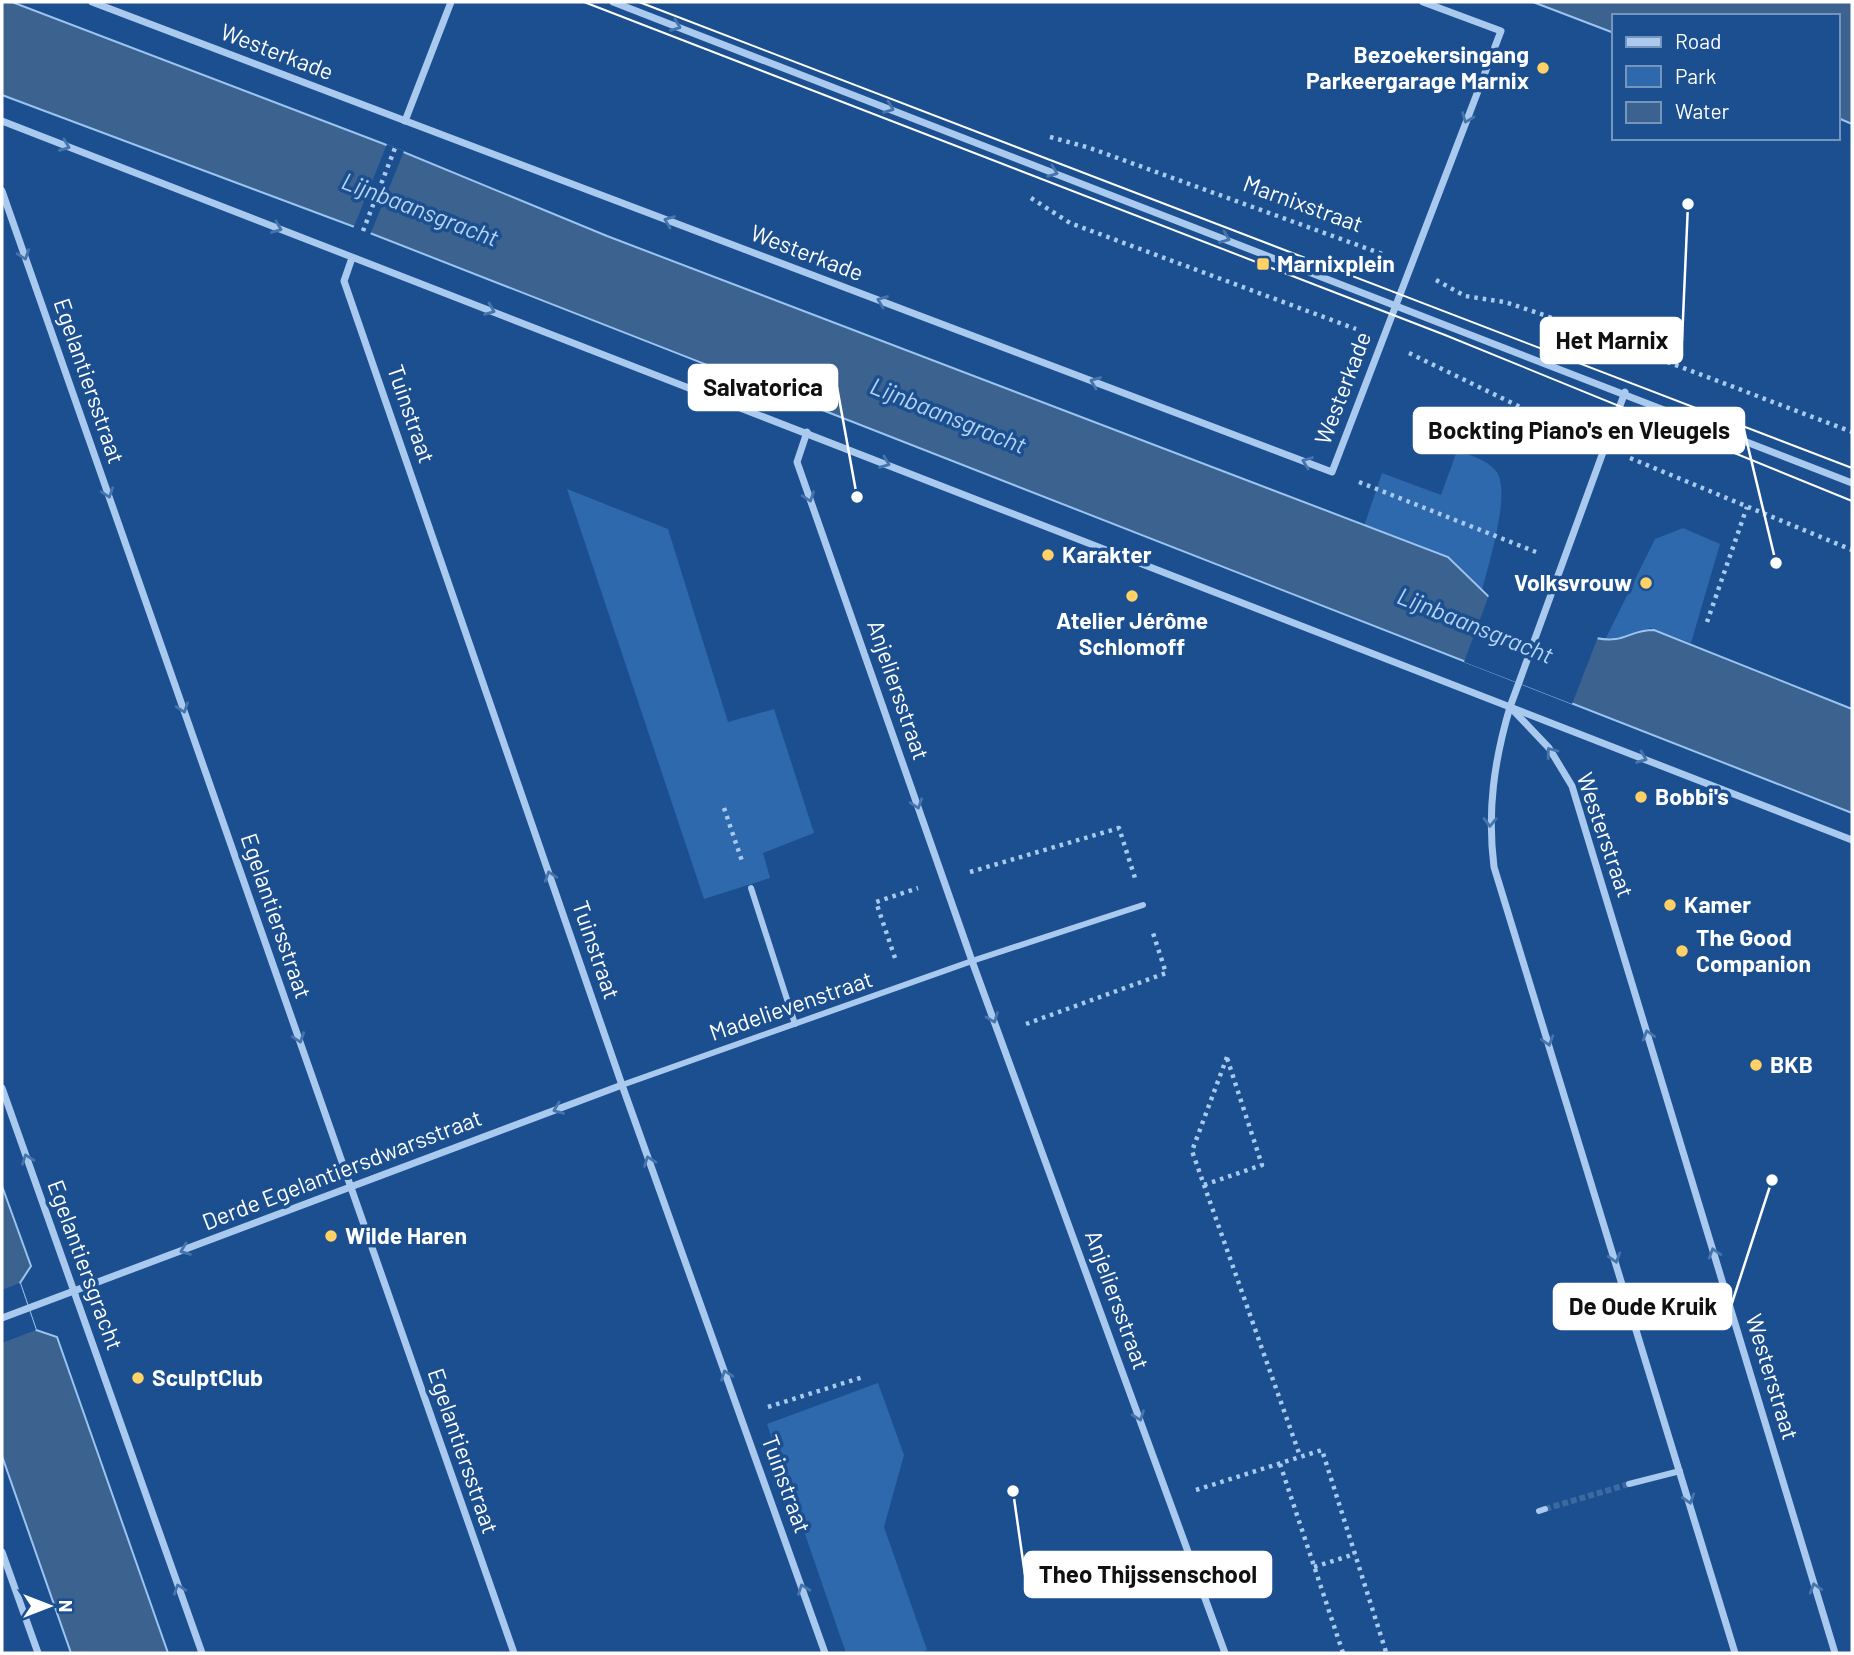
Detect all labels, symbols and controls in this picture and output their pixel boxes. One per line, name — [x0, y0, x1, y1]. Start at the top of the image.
legend — [1612, 14, 1840, 140]
street label: Westerkade — [217, 17, 338, 85]
one-way arrow — [670, 18, 682, 32]
text: Road — [1675, 28, 1721, 53]
place label: Bezoekersingang Parkeergarage Marnix — [1306, 40, 1529, 94]
marker: Bezoekersingang Parkeergarage Marnix — [1535, 60, 1551, 76]
text: Park — [1675, 63, 1716, 88]
text: Water — [1675, 98, 1730, 123]
one-way arrow — [882, 100, 894, 114]
one-way arrow — [1462, 111, 1476, 123]
one-way arrow — [59, 137, 71, 151]
one-way arrow — [1047, 163, 1059, 177]
water label: Lijnbaansgracht — [338, 165, 504, 252]
street label: Marnixstraat — [1240, 168, 1367, 238]
one-way arrow — [664, 215, 676, 229]
street label: Westerkade — [747, 218, 868, 286]
one-way arrow — [271, 220, 283, 234]
one-way arrow — [1219, 230, 1231, 244]
one-way arrow — [16, 249, 30, 261]
place label: Marnixplein — [1277, 249, 1395, 277]
marker: Marnixplein — [1255, 256, 1271, 272]
street label: Egelantiersstraat — [49, 294, 131, 467]
one-way arrow — [876, 296, 888, 310]
one-way arrow — [483, 302, 495, 316]
callout: Het Marnix — [1541, 318, 1682, 363]
text: Het Marnix — [1556, 325, 1669, 354]
street label: Westerkade — [1308, 327, 1376, 448]
street label: Tuinstraat — [382, 361, 442, 467]
callout: Salvatorica — [689, 365, 837, 410]
water label: Lijnbaansgracht — [866, 370, 1031, 459]
text: Salvatorica — [703, 372, 823, 401]
one-way arrow — [1089, 376, 1101, 390]
callout: Bockting Piano's en Vleugels — [1414, 408, 1744, 453]
text: Bockting Piano's en Vleugels — [1428, 415, 1730, 444]
one-way arrow — [878, 454, 890, 468]
one-way arrow — [1302, 457, 1314, 471]
one-way arrow — [100, 487, 114, 499]
one-way arrow — [801, 490, 815, 502]
place label: Karakter — [1062, 540, 1152, 568]
marker: Karakter — [1040, 547, 1056, 563]
place label: Volksvrouw — [1514, 568, 1632, 596]
marker: Volksvrouw — [1638, 575, 1654, 591]
water label: Lijnbaansgracht — [1393, 580, 1558, 669]
marker: Atelier Jérôme Schlomoff — [1124, 588, 1140, 604]
place label: Atelier Jérôme Schlomoff — [1056, 606, 1208, 660]
street label: Anjeliersstraat — [862, 616, 936, 763]
one-way arrow — [175, 701, 189, 713]
one-way arrow — [1546, 747, 1559, 759]
one-way arrow — [1635, 749, 1647, 763]
street label: Westerstraat — [1572, 769, 1640, 901]
place label: Bobbi's — [1655, 782, 1729, 810]
marker: Bobbi's — [1633, 789, 1649, 805]
one-way arrow — [909, 797, 923, 809]
one-way arrow — [1482, 817, 1498, 828]
street label: Egelantiersstraat — [236, 829, 318, 1002]
one-way arrow — [544, 871, 558, 883]
place label: Kamer — [1684, 890, 1751, 918]
street label: Tuinstraat — [567, 897, 627, 1003]
marker: Kamer — [1662, 897, 1678, 913]
place label: The Good Companion — [1696, 923, 1811, 977]
marker: The Good Companion — [1674, 943, 1690, 959]
street label: Madelievenstraat — [705, 964, 876, 1046]
one-way arrow — [985, 1012, 999, 1024]
one-way arrow — [1642, 1029, 1657, 1041]
one-way arrow — [291, 1032, 305, 1044]
one-way arrow — [1539, 1035, 1554, 1047]
place label: BKB — [1770, 1050, 1813, 1078]
marker: BKB — [1748, 1057, 1764, 1073]
one-way arrow — [553, 1100, 565, 1114]
street label: Derde Egelantiersdwarsstraat — [198, 1103, 485, 1235]
one-way arrow — [21, 1153, 35, 1165]
one-way arrow — [644, 1155, 658, 1167]
street label: Egelantiersgracht — [42, 1176, 130, 1354]
place label: Wilde Haren — [345, 1221, 467, 1249]
street label: Anjeliersstraat — [1080, 1226, 1156, 1373]
marker: Wilde Haren — [323, 1228, 339, 1244]
one-way arrow — [180, 1242, 192, 1256]
one-way arrow — [1708, 1247, 1723, 1259]
one-way arrow — [1606, 1252, 1621, 1264]
callout: De Oude Kruik — [1554, 1284, 1731, 1329]
text: De Oude Kruik — [1569, 1291, 1717, 1320]
street label: Westerstraat — [1741, 1310, 1805, 1443]
place label: SculptClub — [152, 1363, 263, 1391]
street label: Egelantiersstraat — [423, 1364, 505, 1537]
one-way arrow — [720, 1369, 734, 1381]
marker: SculptClub — [130, 1370, 146, 1386]
one-way arrow — [1130, 1409, 1144, 1421]
street label: Tuinstraat — [756, 1431, 818, 1536]
one-way arrow — [1680, 1493, 1695, 1505]
callout: Theo Thijssenschool — [1025, 1552, 1271, 1597]
text: Theo Thijssenschool — [1039, 1559, 1257, 1588]
north arrow — [14, 1571, 84, 1641]
one-way arrow — [1809, 1582, 1824, 1594]
one-way arrow — [173, 1583, 187, 1595]
one-way arrow — [797, 1584, 811, 1596]
text: N — [55, 1600, 78, 1612]

